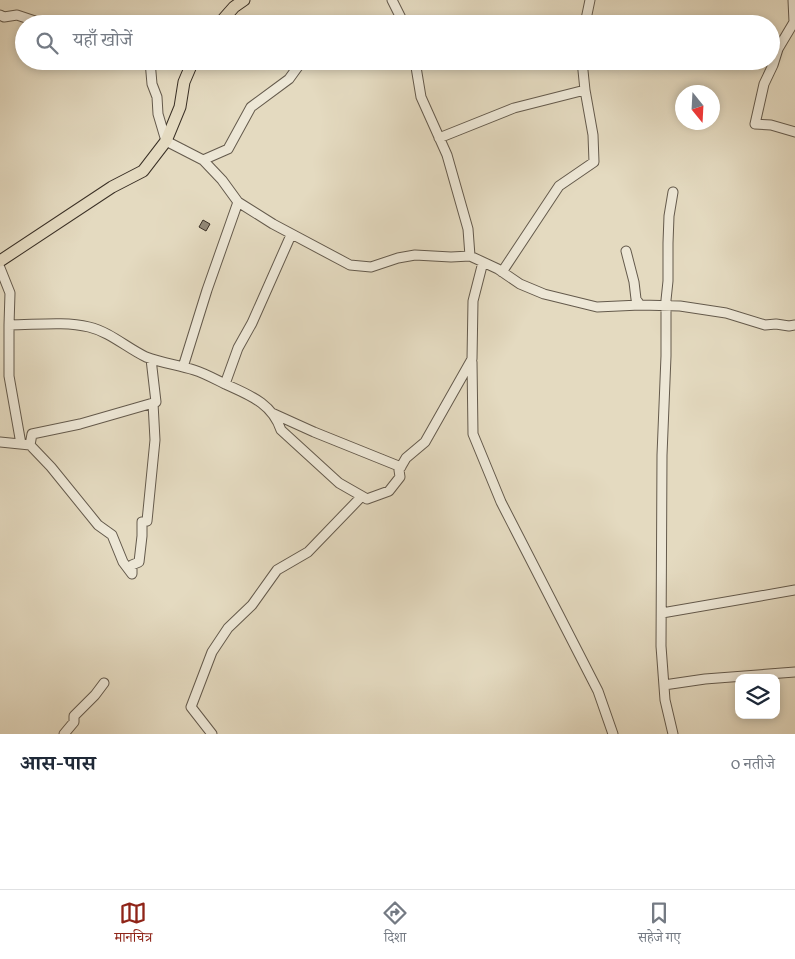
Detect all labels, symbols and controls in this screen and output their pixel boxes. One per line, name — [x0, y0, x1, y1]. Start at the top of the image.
search box — [15, 15, 780, 70]
text: यहाँ खोजें — [73, 28, 132, 54]
icon: search — [33, 29, 61, 57]
north arrow — [675, 85, 720, 130]
map controls — [735, 674, 780, 719]
button: layers — [735, 674, 780, 719]
text: आस-पास — [20, 750, 96, 779]
text: 0 नतीजे — [731, 754, 775, 776]
tab: मानचित्र — [114, 899, 152, 951]
tab: दिशा — [381, 899, 409, 951]
tab: सहेजे गए — [638, 899, 681, 951]

